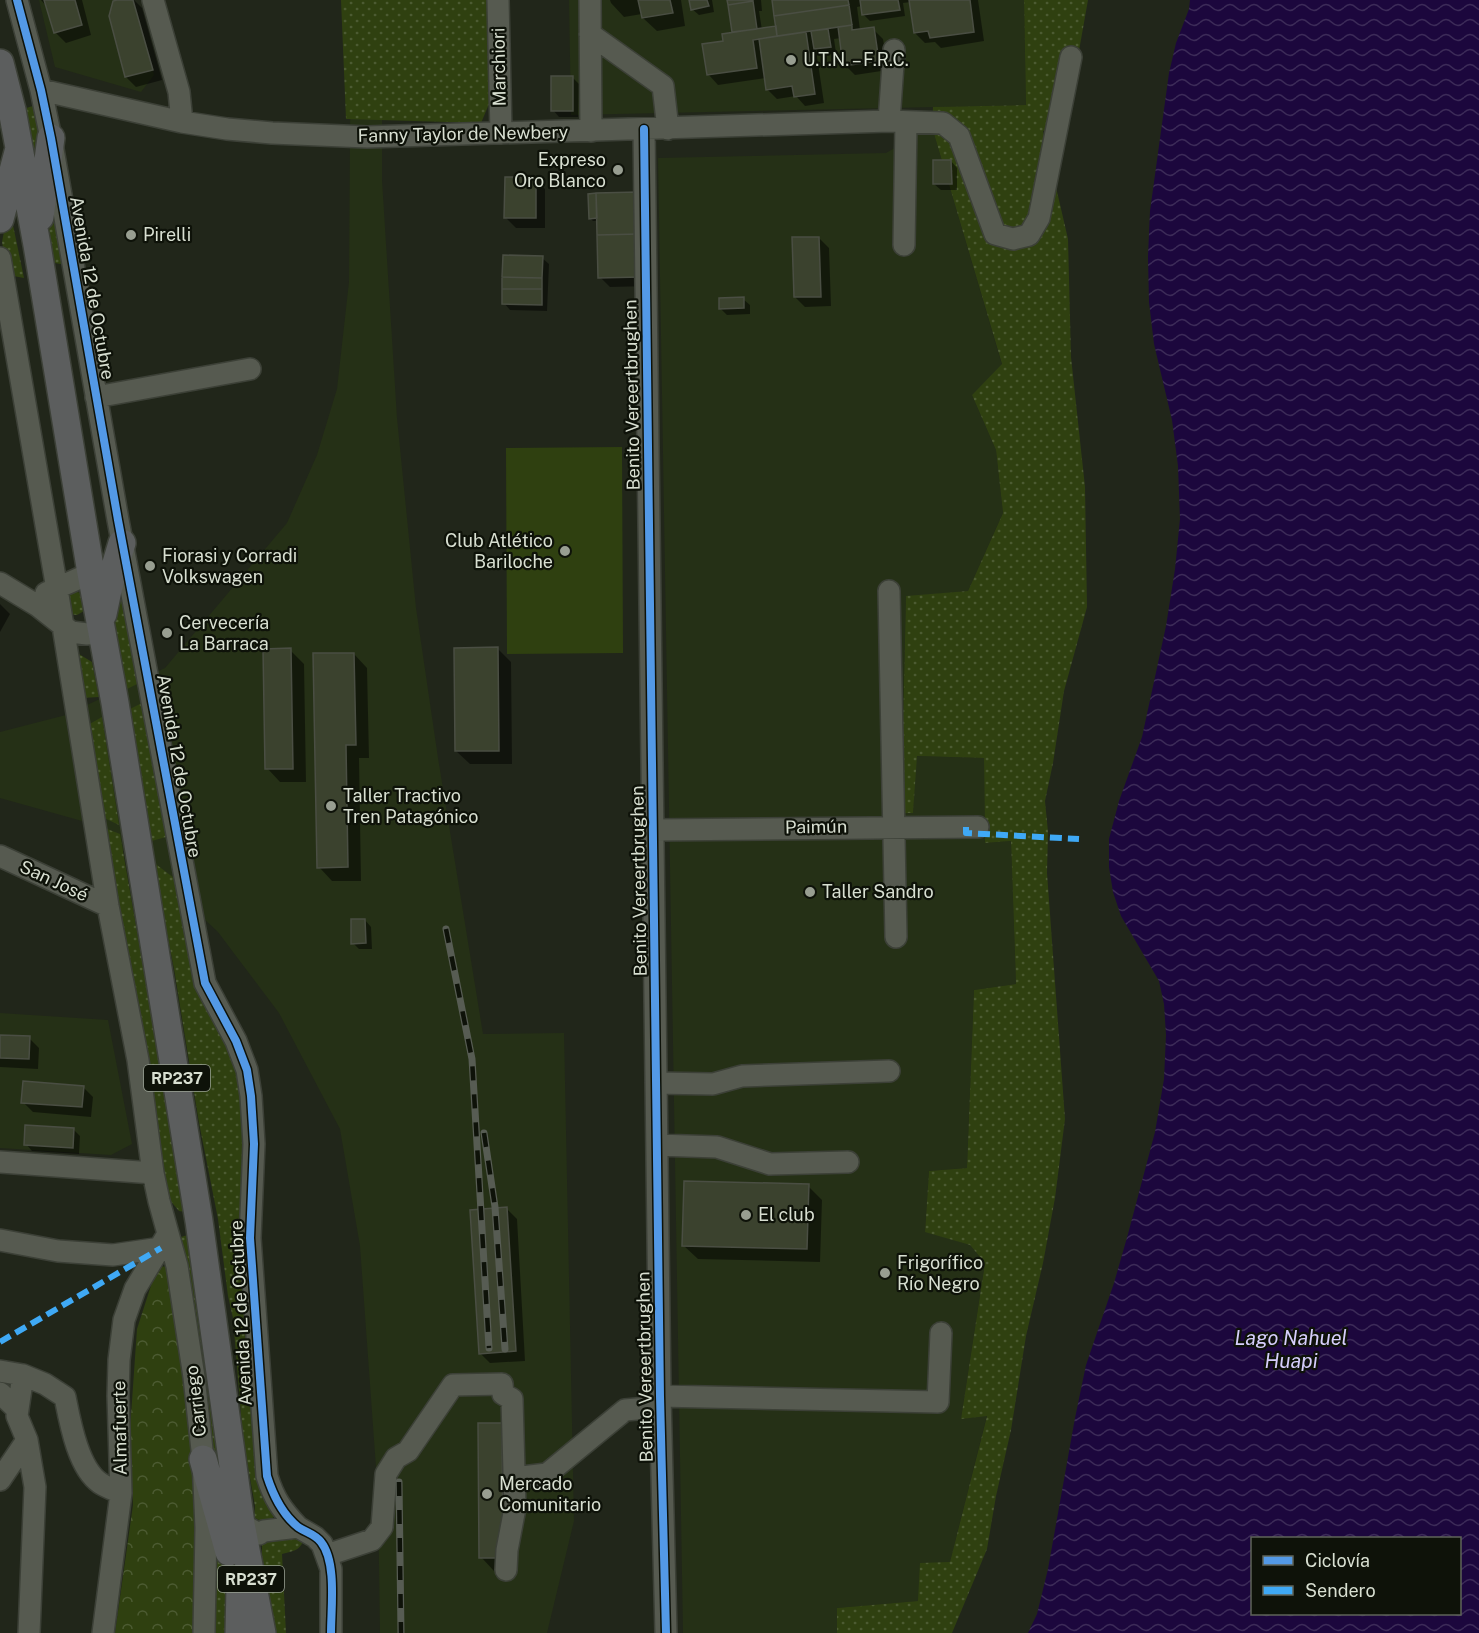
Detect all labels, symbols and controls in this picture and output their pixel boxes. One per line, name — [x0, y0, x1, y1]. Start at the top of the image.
street label: Marchiori — [487, 27, 510, 107]
place label: U.T.N. – F.R.C. — [803, 49, 909, 70]
marker: U.T.N. – F.R.C. — [784, 53, 798, 67]
street label: Fanny Taylor de Newbery — [357, 121, 569, 146]
place label: Expreso Oro Blanco — [514, 149, 606, 191]
marker: Expreso Oro Blanco — [611, 163, 625, 177]
street label: Avenida 12 de Octubre — [66, 195, 119, 381]
place label: Pirelli — [143, 224, 191, 245]
marker: Pirelli — [124, 228, 138, 242]
street label: Benito Vereertbrughen — [619, 299, 644, 491]
place label: Club Atlético Bariloche — [445, 530, 553, 572]
marker: Club Atlético Bariloche — [558, 544, 572, 558]
place label: Fiorasi y Corradi Volkswagen — [162, 545, 297, 587]
marker: Fiorasi y Corradi Volkswagen — [143, 559, 157, 573]
place label: Cervecería La Barraca — [179, 612, 269, 654]
marker: Cervecería La Barraca — [160, 626, 174, 640]
street label: Avenida 12 de Octubre — [153, 673, 206, 859]
place label: Taller Tractivo Tren Patagónico — [343, 785, 479, 827]
street label: Benito Vereertbrughen — [626, 785, 651, 977]
marker: Taller Tractivo Tren Patagónico — [324, 799, 338, 813]
street label: Paimún — [785, 815, 847, 838]
street label: San José — [17, 856, 92, 906]
place label: Taller Sandro — [822, 881, 934, 902]
marker: Taller Sandro — [803, 885, 817, 899]
road number: RP237 — [144, 1065, 210, 1091]
place label: El club — [758, 1204, 815, 1225]
marker: El club — [739, 1208, 753, 1222]
street label: Avenida 12 de Octubre — [225, 1220, 256, 1406]
place label: Frigorífico Río Negro — [897, 1252, 983, 1294]
marker: Frigorífico Río Negro — [878, 1266, 892, 1280]
street label: Benito Vereertbrughen — [632, 1271, 657, 1463]
water label: Lago Nahuel Huapi — [1234, 1326, 1348, 1373]
street label: Carriego — [181, 1364, 210, 1438]
street label: Almafuerte — [108, 1380, 131, 1476]
place label: Mercado Comunitario — [499, 1473, 601, 1515]
marker: Mercado Comunitario — [480, 1487, 494, 1501]
legend — [1251, 1537, 1461, 1615]
text: Ciclovía — [1305, 1550, 1370, 1571]
road number: RP237 — [218, 1566, 284, 1592]
text: Sendero — [1305, 1580, 1376, 1601]

